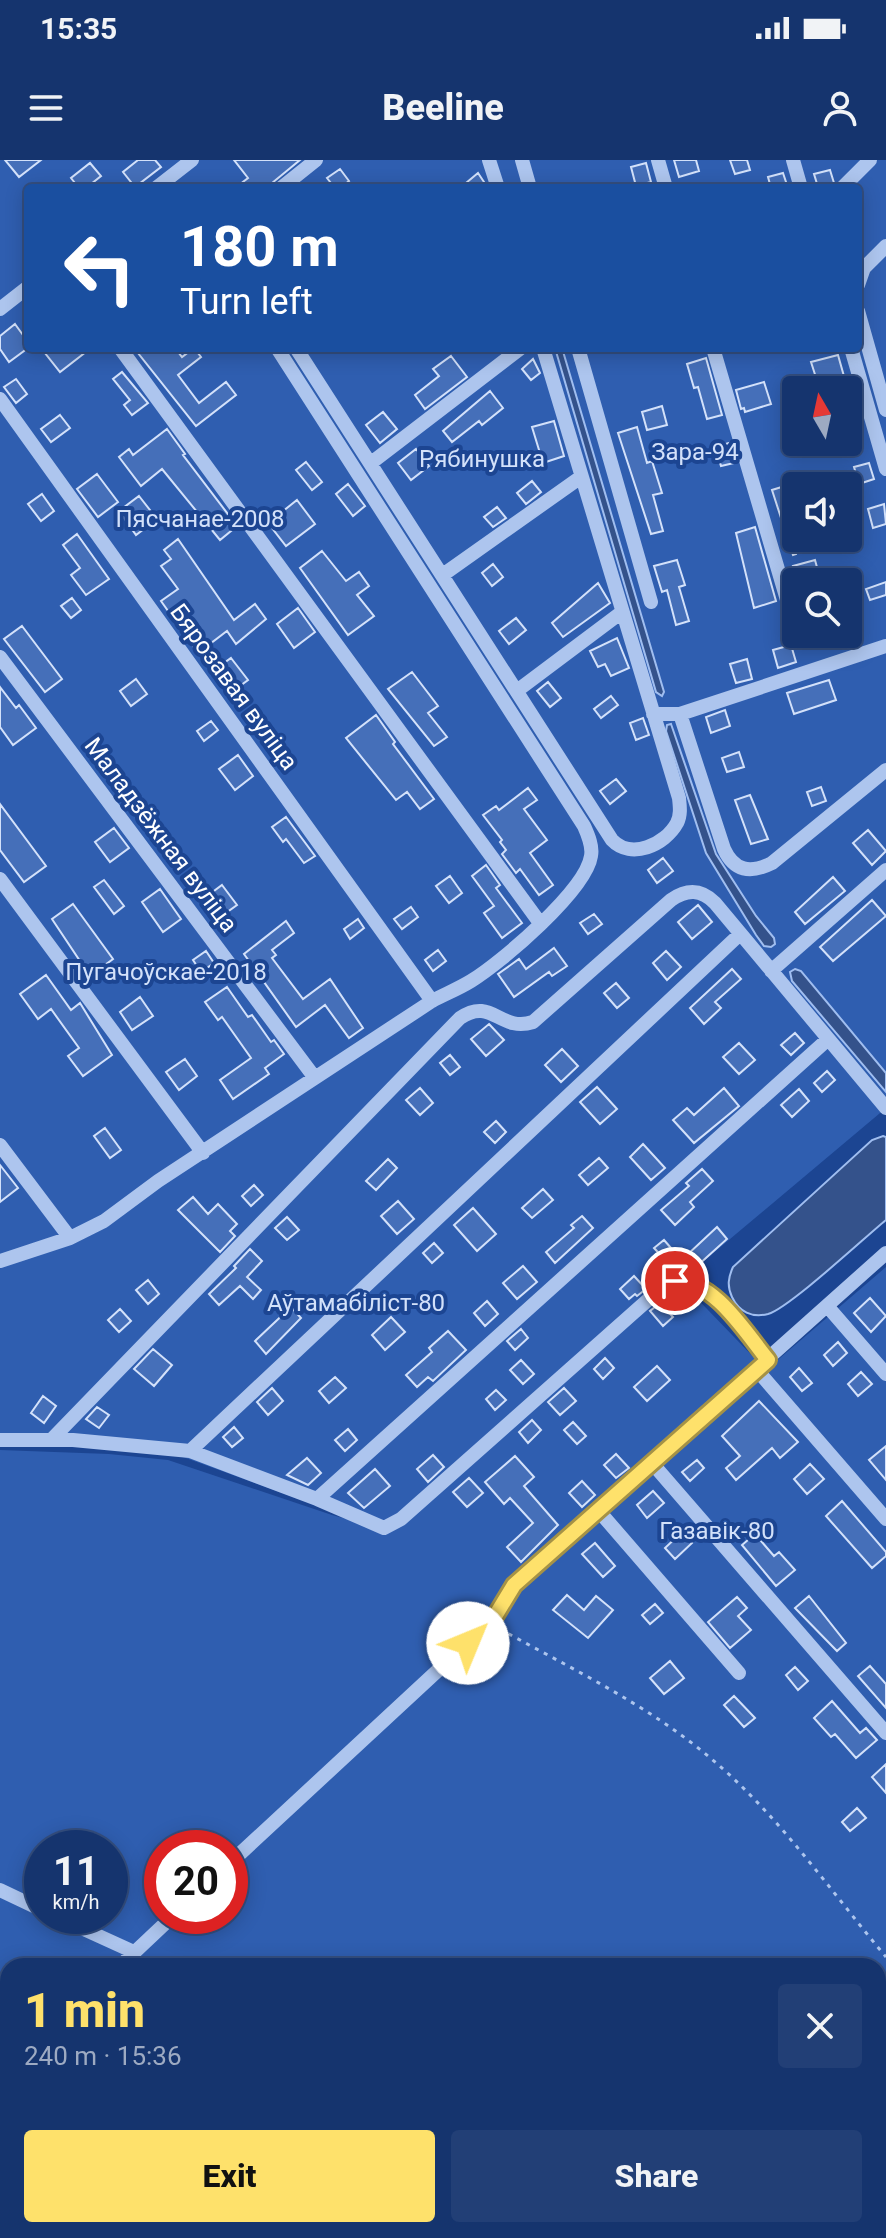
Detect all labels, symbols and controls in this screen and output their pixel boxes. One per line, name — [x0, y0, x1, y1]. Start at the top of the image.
text: 15:35 — [40, 11, 117, 46]
icon: menu — [24, 86, 68, 130]
icon: person — [818, 86, 862, 130]
text: Beeline — [382, 87, 504, 129]
text: 180 m — [180, 214, 339, 280]
icon: left — [48, 216, 152, 320]
text: Turn left — [180, 281, 313, 323]
north arrow — [782, 376, 862, 456]
map controls — [782, 376, 862, 648]
park label: Зара-94 — [651, 438, 739, 466]
park label: Рябинушка — [419, 445, 545, 473]
button: sound — [782, 472, 862, 552]
park label: Пясчанае-2008 — [115, 505, 285, 533]
button: search — [782, 568, 862, 648]
street label: Бярозавая вуліца — [164, 599, 304, 775]
street label: Маладзёжная вуліца — [79, 732, 243, 938]
park label: Пугачоўскае-2018 — [65, 958, 267, 986]
pin — [641, 1247, 709, 1315]
icon: arrive — [653, 1259, 697, 1303]
park label: Аўтамабіліст-80 — [267, 1289, 445, 1317]
park label: Газавік-80 — [659, 1517, 775, 1545]
position arrow — [426, 1601, 510, 1685]
speed limit sign: 20 — [144, 1830, 248, 1934]
text: 11 — [53, 1848, 99, 1895]
text: km/h — [53, 1890, 99, 1914]
text: 1 min — [24, 1982, 145, 2039]
button: close — [778, 1984, 862, 2068]
text: 240 m · 15:36 — [24, 2041, 182, 2071]
button: Exit — [24, 2130, 435, 2222]
button: Share — [451, 2130, 862, 2222]

